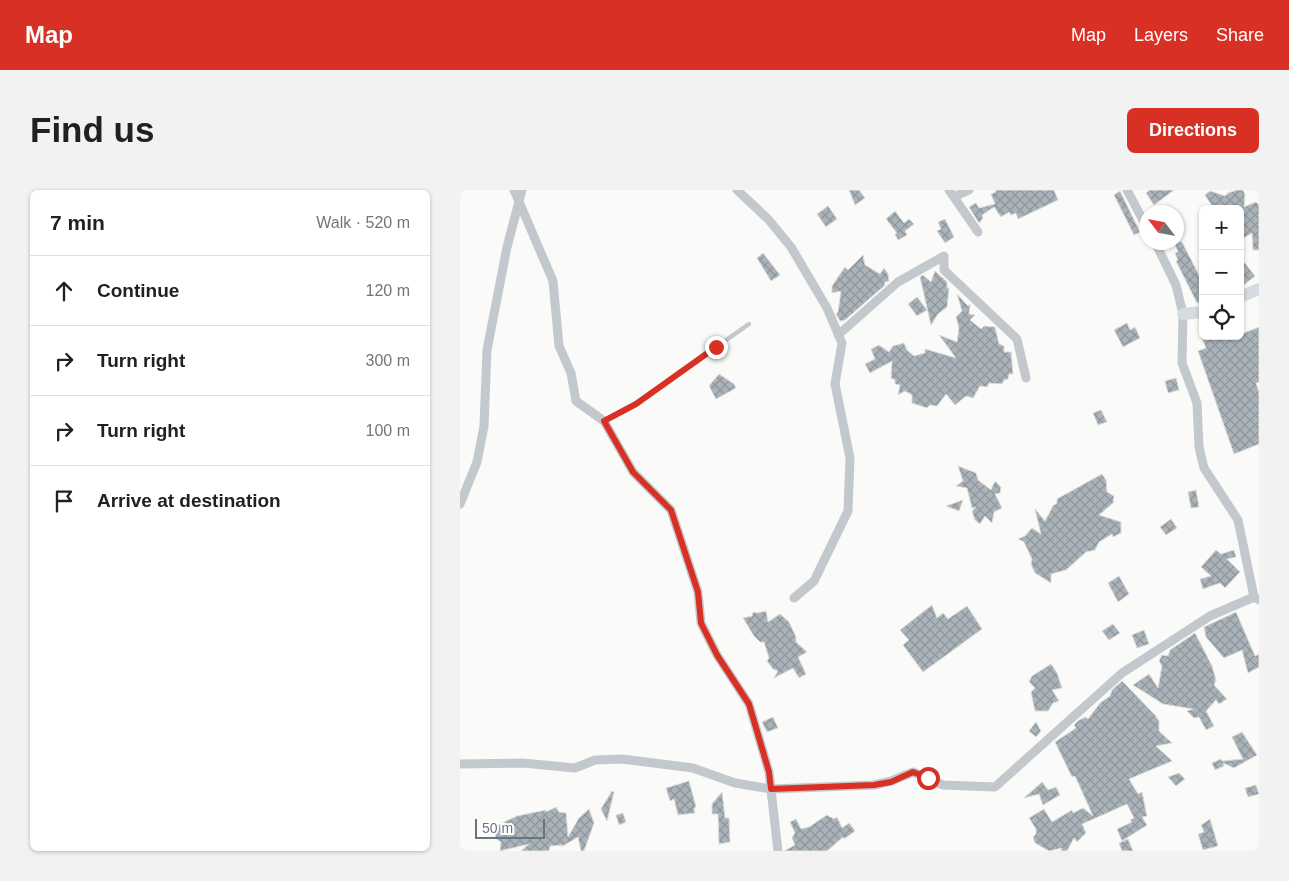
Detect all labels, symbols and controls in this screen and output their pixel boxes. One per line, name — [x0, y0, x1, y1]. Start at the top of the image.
text: Map — [25, 21, 73, 48]
text: Map — [1071, 25, 1106, 45]
text: Layers — [1134, 25, 1188, 45]
text: Share — [1216, 25, 1264, 45]
button: Directions — [1127, 108, 1259, 153]
text: Find us — [30, 110, 154, 149]
north arrow — [1139, 205, 1184, 250]
map controls — [1199, 205, 1244, 340]
button: + — [1199, 205, 1244, 250]
text: 7 min — [50, 211, 105, 234]
text: Walk · 520 m — [316, 214, 410, 231]
button: − — [1199, 250, 1244, 295]
icon: ahead — [50, 277, 78, 305]
text: Continue — [97, 280, 179, 301]
text: 120 m — [366, 282, 410, 299]
button: locate — [1199, 295, 1244, 340]
route end — [705, 336, 728, 359]
icon: right — [50, 347, 78, 375]
text: Turn right — [97, 350, 185, 371]
text: 300 m — [366, 352, 410, 369]
icon: right — [50, 417, 78, 445]
text: Turn right — [97, 420, 185, 441]
text: 100 m — [366, 422, 410, 439]
icon: arrive — [50, 487, 78, 515]
text: Arrive at destination — [97, 490, 281, 511]
route start — [917, 767, 940, 790]
scale bar — [475, 816, 545, 839]
text: 50 m — [482, 820, 513, 836]

